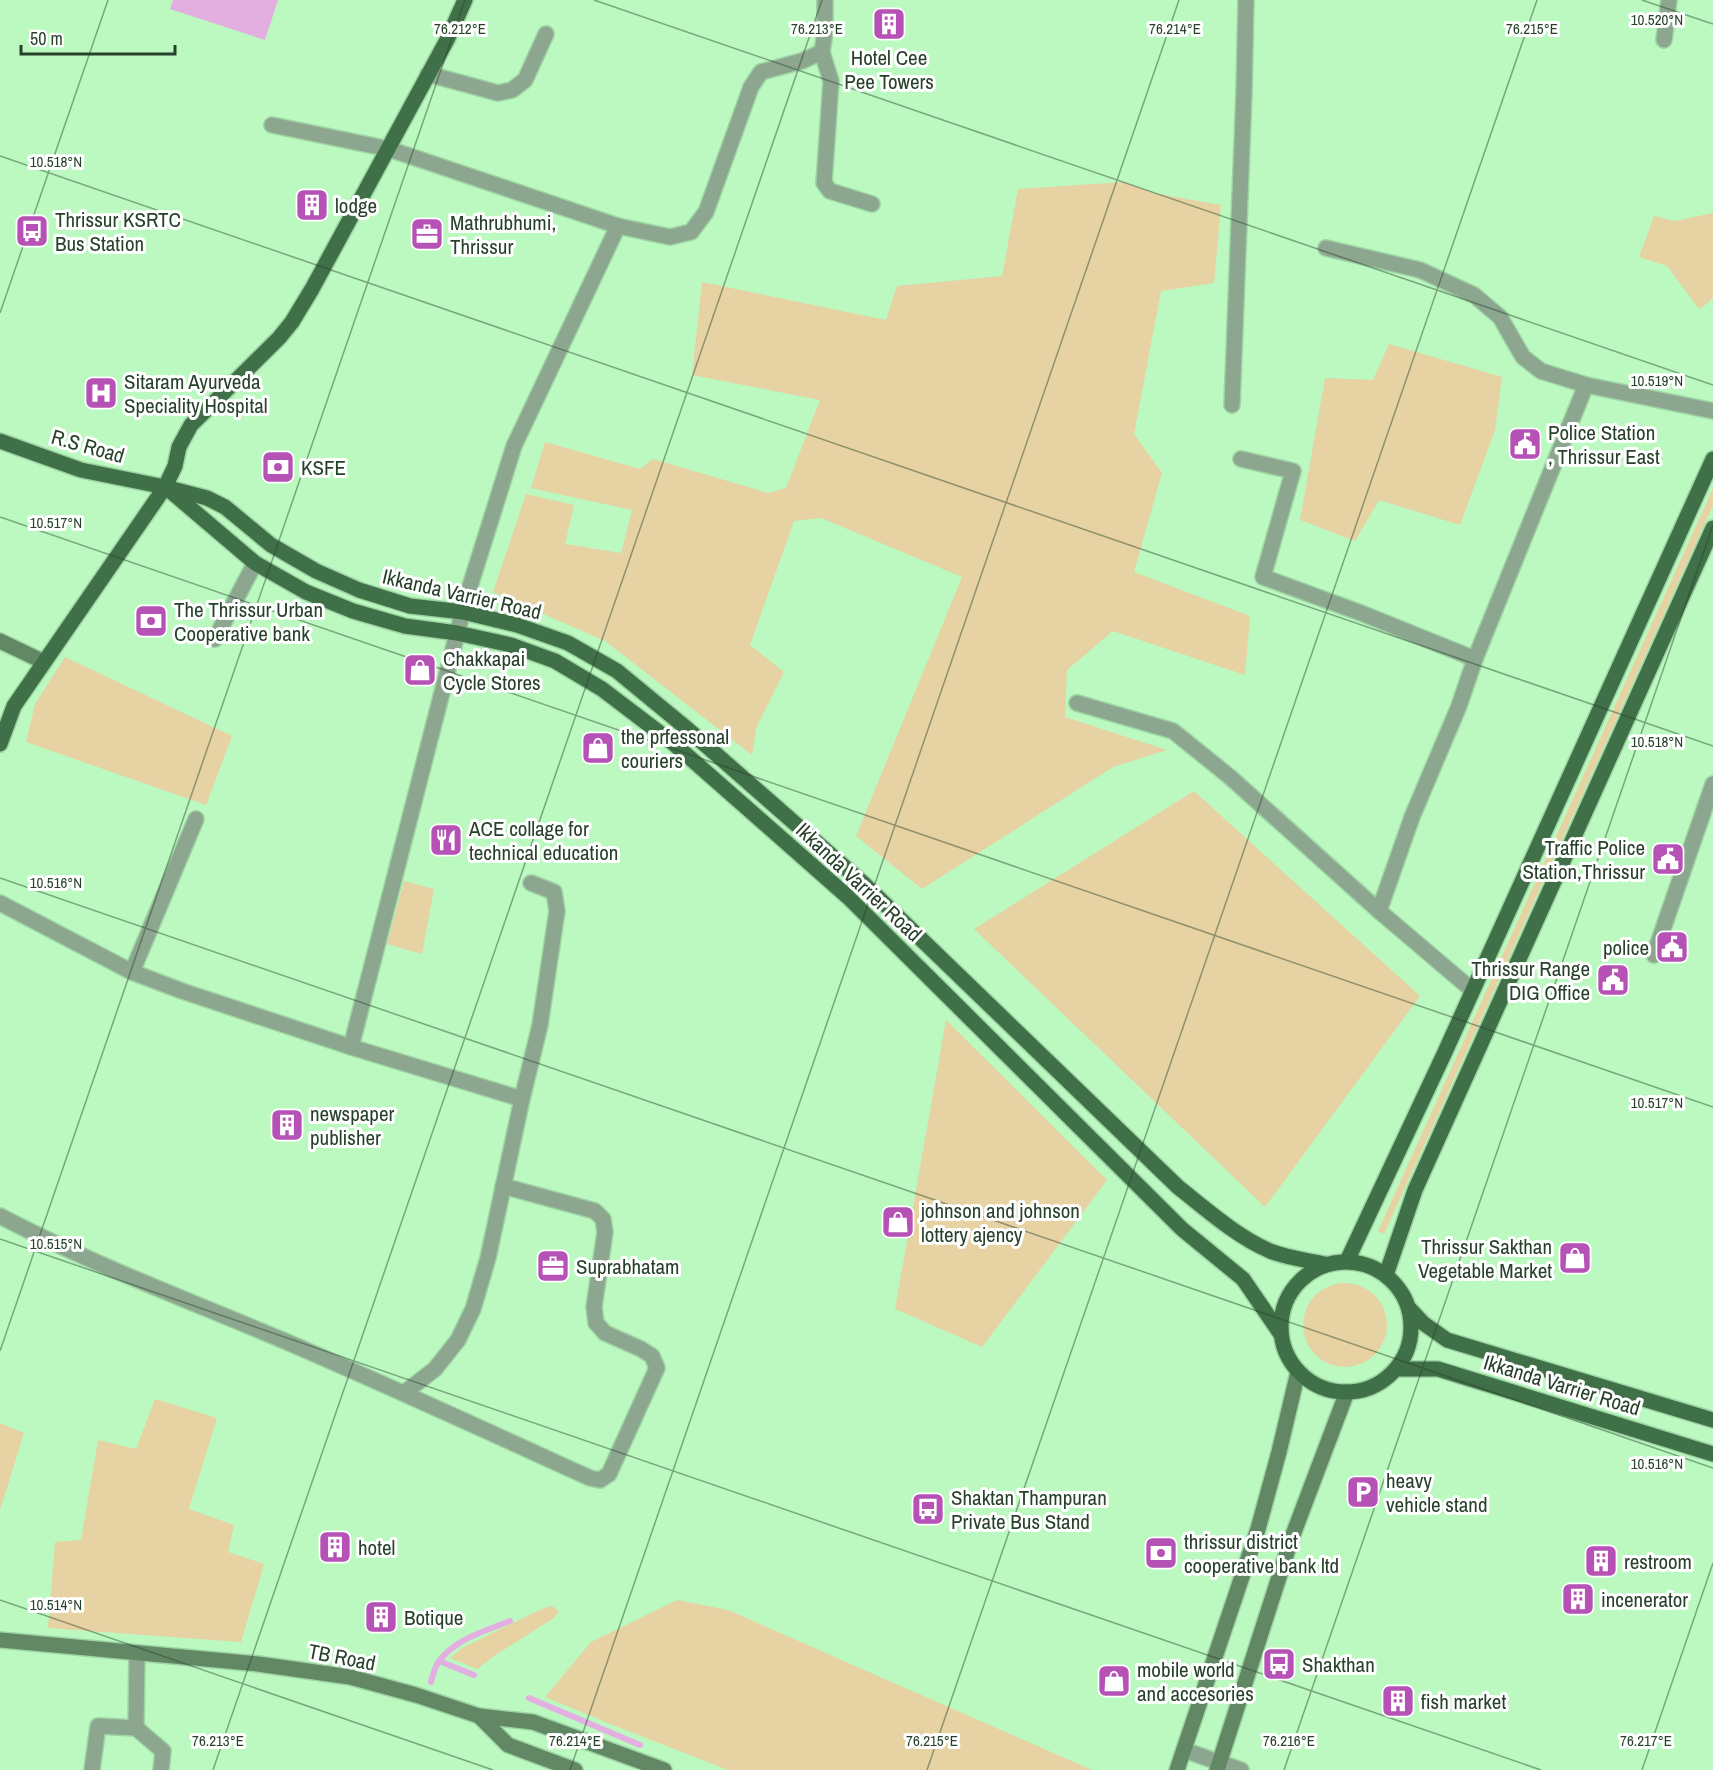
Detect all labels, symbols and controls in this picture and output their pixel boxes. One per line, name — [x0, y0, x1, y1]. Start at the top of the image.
building icon: Hotel Cee Pee Towers — [871, 6, 907, 42]
text: 10.520°N — [1631, 9, 1683, 30]
scale bar — [21, 18, 176, 56]
text: 76.212°E — [434, 18, 486, 39]
text: 76.213°E — [791, 18, 843, 39]
text: 76.214°E — [1149, 18, 1201, 39]
text: 76.215°E — [1506, 18, 1558, 39]
text: 50 m — [30, 26, 63, 51]
place label: Hotel Cee Pee Towers — [844, 43, 934, 96]
text: 10.518°N — [30, 151, 82, 172]
building icon: lodge — [294, 187, 330, 223]
place label: lodge — [335, 191, 377, 220]
place label: Thrissur KSRTC Bus Station — [55, 205, 181, 258]
place label: Mathrubhumi, Thrissur — [450, 208, 556, 261]
bus stop icon: Thrissur KSRTC Bus Station — [14, 213, 50, 249]
office icon: Mathrubhumi, Thrissur — [409, 216, 445, 252]
place label: Sitaram Ayurveda Speciality Hospital — [124, 367, 268, 420]
text: 10.519°N — [1631, 370, 1683, 391]
hospital icon: Sitaram Ayurveda Speciality Hospital — [83, 375, 119, 411]
place label: Police Station , Thrissur East — [1548, 418, 1660, 471]
street label: R.S Road — [48, 422, 128, 470]
public building icon: Police Station , Thrissur East — [1507, 426, 1543, 462]
bank icon: KSFE — [260, 449, 296, 485]
place label: KSFE — [301, 453, 346, 482]
text: 10.517°N — [30, 512, 82, 533]
street label: Ikkanda Varrier Road — [380, 562, 544, 626]
place label: The Thrissur Urban Cooperative bank — [174, 595, 323, 648]
bank icon: The Thrissur Urban Cooperative bank — [133, 603, 169, 639]
place label: Chakkapai Cycle Stores — [443, 644, 541, 697]
shop icon: Chakkapai Cycle Stores — [402, 652, 438, 688]
place label: the prfessonal couriers — [621, 722, 729, 775]
shop icon: the prfessonal couriers — [580, 730, 616, 766]
text: 10.518°N — [1631, 731, 1683, 752]
place label: ACE collage for technical education — [468, 814, 618, 867]
street label: Ikkanda Varrier Road — [790, 816, 928, 948]
restaurant icon: ACE collage for technical education — [428, 822, 464, 858]
place label: Traffic Police Station,Thrissur — [1522, 833, 1645, 886]
public building icon: Traffic Police Station,Thrissur — [1650, 841, 1686, 877]
text: 10.516°N — [30, 872, 82, 893]
public building icon: police — [1654, 929, 1690, 965]
place label: police — [1603, 933, 1649, 962]
place label: Thrissur Range DIG Office — [1471, 954, 1590, 1007]
public building icon: Thrissur Range DIG Office — [1595, 962, 1631, 998]
text: 10.517°N — [1631, 1092, 1683, 1113]
place label: newspaper publisher — [310, 1099, 394, 1152]
building icon: newspaper publisher — [269, 1107, 305, 1143]
place label: johnson and johnson lottery ajency — [920, 1196, 1080, 1249]
shop icon: johnson and johnson lottery ajency — [880, 1204, 916, 1240]
place label: Thrissur Sakthan Vegetable Market — [1418, 1232, 1552, 1285]
text: 10.515°N — [30, 1233, 82, 1254]
shop icon: Thrissur Sakthan Vegetable Market — [1557, 1240, 1593, 1276]
office icon: Suprabhatam — [535, 1248, 571, 1284]
place label: Suprabhatam — [576, 1252, 679, 1281]
street label: Ikkanda Varrier Road — [1480, 1347, 1644, 1423]
text: 10.516°N — [1631, 1453, 1683, 1474]
place label: heavy vehicle stand — [1386, 1466, 1487, 1519]
parking icon: heavy vehicle stand — [1345, 1474, 1381, 1510]
place label: Shaktan Thampuran Private Bus Stand — [951, 1483, 1107, 1536]
bus stop icon: Shaktan Thampuran Private Bus Stand — [910, 1491, 946, 1527]
place label: thrissur district cooperative bank ltd — [1184, 1527, 1339, 1580]
building icon: hotel — [317, 1529, 353, 1565]
place label: hotel — [358, 1533, 395, 1562]
bank icon: thrissur district cooperative bank ltd — [1143, 1535, 1179, 1571]
building icon: restroom — [1583, 1543, 1619, 1579]
place label: restroom — [1624, 1547, 1692, 1576]
building icon: incenerator — [1560, 1581, 1596, 1617]
place label: incenerator — [1601, 1585, 1688, 1614]
text: 10.514°N — [30, 1594, 82, 1615]
building icon: Botique — [363, 1599, 399, 1635]
place label: Botique — [404, 1603, 463, 1632]
street label: TB Road — [306, 1636, 378, 1678]
bus stop icon: Shakthan — [1261, 1646, 1297, 1682]
place label: Shakthan — [1302, 1650, 1375, 1679]
place label: mobile world and accesories — [1137, 1655, 1254, 1708]
shop icon: mobile world and accesories — [1096, 1663, 1132, 1699]
building icon: fish market — [1380, 1683, 1416, 1719]
place label: fish market — [1421, 1687, 1506, 1716]
text: 76.213°E — [192, 1730, 244, 1751]
text: 76.214°E — [549, 1730, 601, 1751]
text: 76.215°E — [906, 1730, 958, 1751]
text: 76.216°E — [1263, 1730, 1315, 1751]
text: 76.217°E — [1620, 1730, 1672, 1751]

